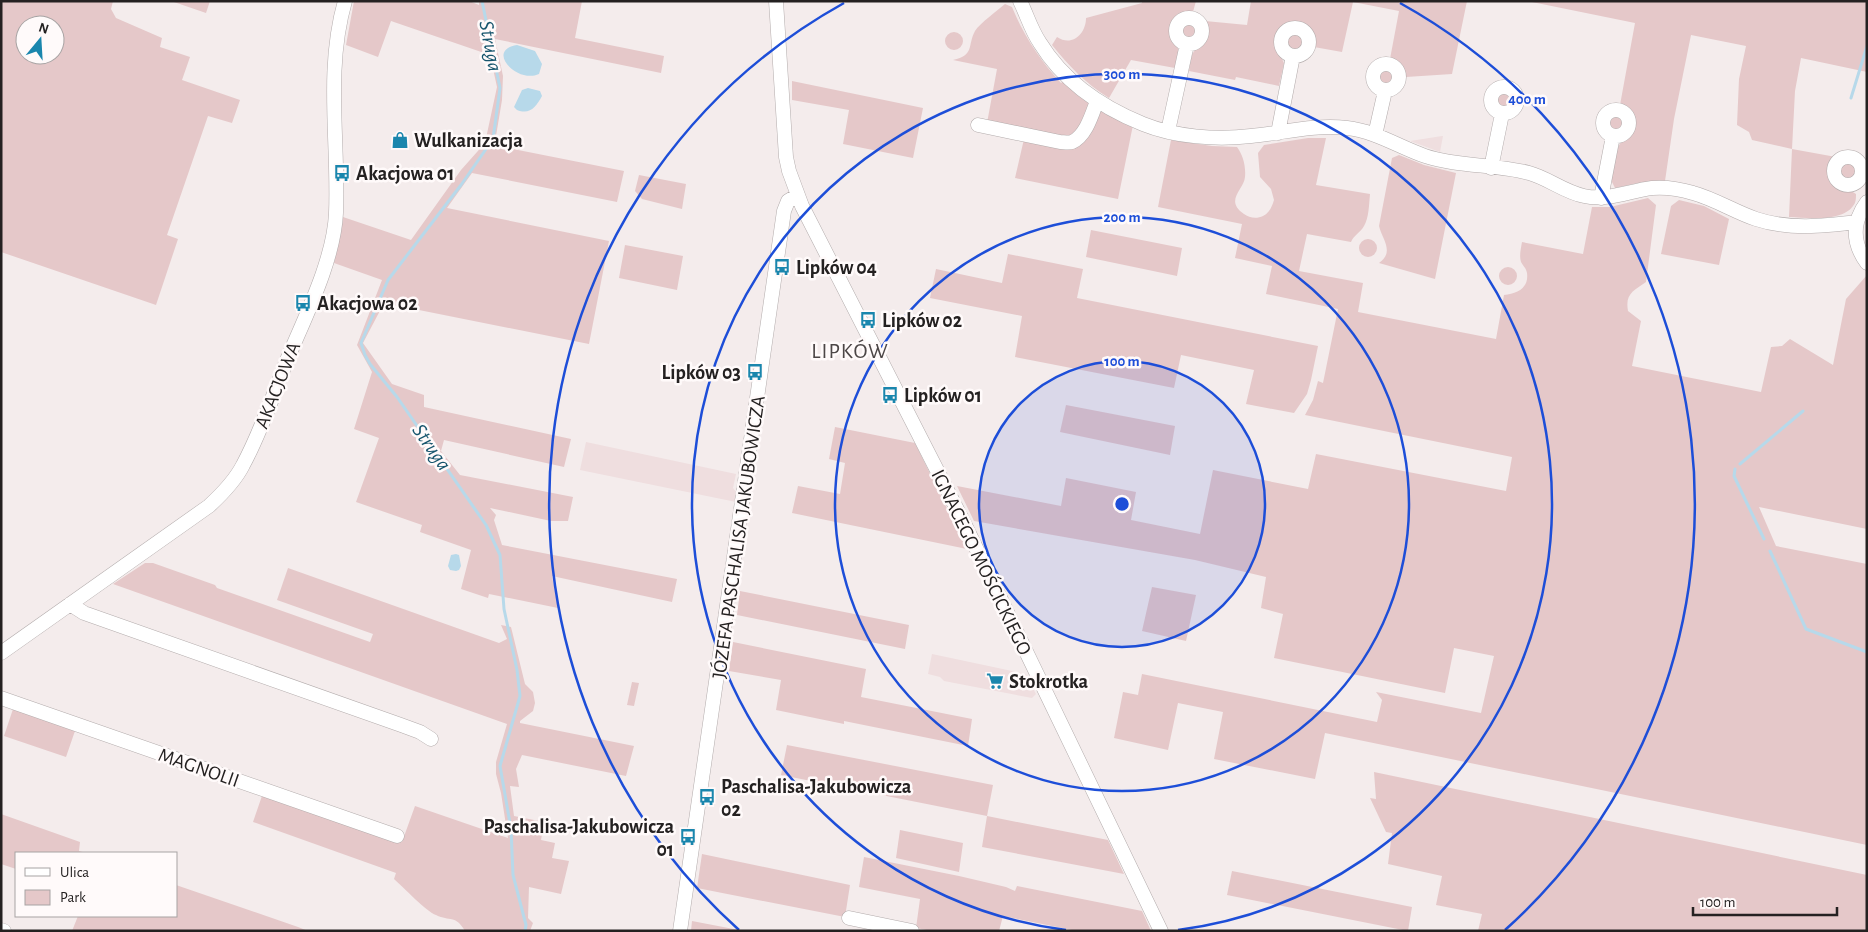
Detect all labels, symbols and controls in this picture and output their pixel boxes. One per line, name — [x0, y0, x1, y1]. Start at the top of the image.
north arrow — [15, 15, 65, 65]
water label: Struga — [475, 19, 506, 73]
text: N — [37, 20, 51, 37]
text: 300 m — [1104, 67, 1140, 82]
text: 400 m — [1508, 92, 1546, 107]
shop icon: Wulkanizacja — [390, 130, 410, 150]
place label: Wulkanizacja — [414, 131, 523, 151]
bus stop icon: Akacjowa 01 — [332, 163, 352, 183]
place label: Akacjowa 01 — [356, 164, 454, 184]
text: 200 m — [1103, 210, 1141, 225]
bus stop icon: Lipków 04 — [772, 257, 792, 277]
place label: Lipków 04 — [796, 258, 877, 278]
bus stop icon: Akacjowa 02 — [293, 293, 313, 313]
place label: Akacjowa 02 — [317, 294, 418, 314]
bus stop icon: Lipków 02 — [858, 310, 878, 330]
place label: Lipków 02 — [882, 311, 962, 331]
street label: AKACJOWA — [252, 339, 304, 431]
district label: LIPKÓW — [811, 339, 889, 362]
text: 100 m — [1104, 354, 1140, 369]
bus stop icon: Lipków 03 — [745, 362, 765, 382]
place label: Lipków 03 — [662, 363, 741, 383]
bus stop icon: Lipków 01 — [880, 385, 900, 405]
place label: Lipków 01 — [904, 386, 982, 406]
street label: JÓZEFA PASCHALISA JAKUBOWICZA — [708, 394, 769, 680]
water label: Struga — [408, 420, 455, 474]
street label: IGNACEGO MOŚCICKIEGO — [927, 466, 1036, 658]
centre of rings — [1113, 495, 1131, 513]
supermarket icon: Stokrotka — [985, 671, 1005, 691]
place label: Stokrotka — [1009, 672, 1089, 692]
street label: MAGNOLII — [156, 745, 242, 791]
place label: Paschalisa-Jakubowicza 02 — [721, 777, 912, 820]
bus stop icon: Paschalisa-Jakubowicza 02 — [697, 787, 717, 807]
place label: Paschalisa-Jakubowicza 01 — [484, 817, 674, 860]
bus stop icon: Paschalisa-Jakubowicza 01 — [678, 827, 698, 847]
legend — [15, 852, 178, 917]
text: Ulica — [60, 865, 89, 880]
scale bar — [1693, 884, 1837, 916]
text: Park — [60, 890, 86, 905]
text: 100 m — [1700, 895, 1735, 910]

